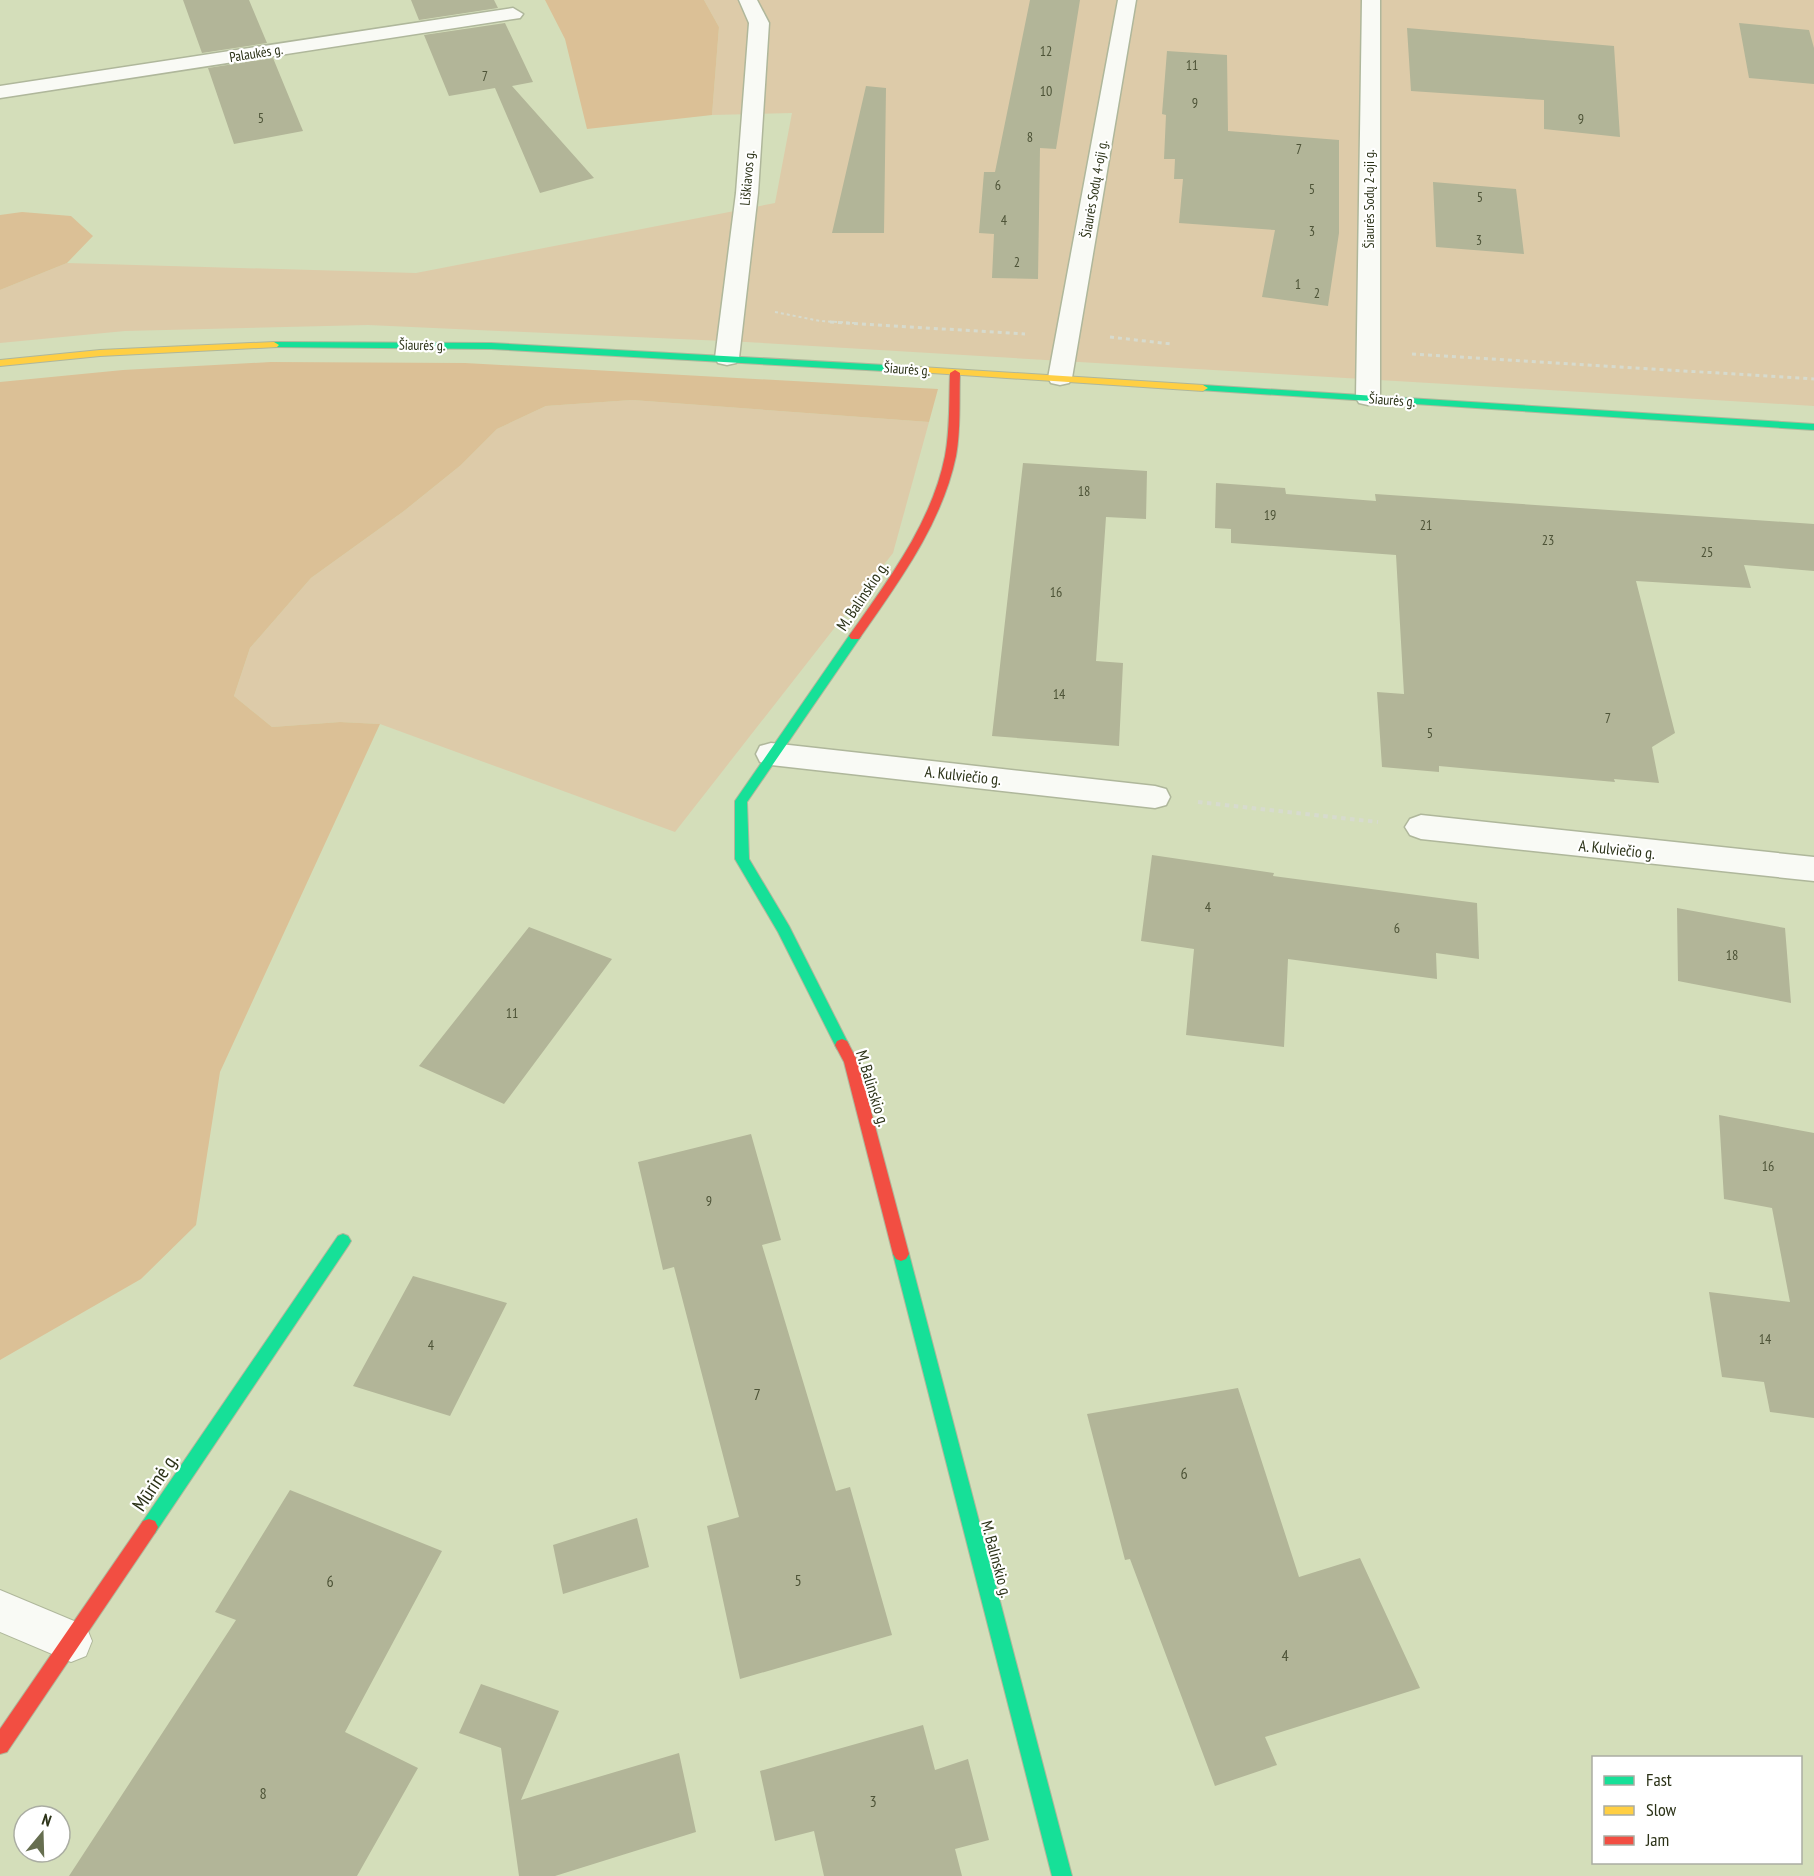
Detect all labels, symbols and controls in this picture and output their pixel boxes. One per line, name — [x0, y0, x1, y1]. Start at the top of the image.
street label: Palaukės g. — [228, 40, 284, 66]
house number: 12 — [1040, 42, 1052, 60]
house number: 11 — [1186, 56, 1198, 74]
house number: 7 — [482, 67, 488, 85]
house number: 10 — [1040, 82, 1052, 100]
house number: 9 — [1192, 94, 1198, 112]
house number: 5 — [258, 109, 264, 127]
house number: 9 — [1578, 110, 1584, 128]
house number: 8 — [1027, 128, 1033, 146]
street label: Šiaurės Sodų 4-oji g. — [1077, 139, 1111, 239]
house number: 7 — [1296, 140, 1302, 158]
street label: Šiaurės Sodų 2-oji g. — [1360, 149, 1378, 249]
street label: Liškiavos g. — [736, 150, 758, 206]
house number: 6 — [995, 176, 1001, 194]
house number: 5 — [1309, 180, 1315, 198]
house number: 5 — [1477, 188, 1483, 206]
house number: 4 — [1001, 211, 1008, 229]
house number: 3 — [1309, 222, 1315, 240]
house number: 3 — [1476, 231, 1482, 249]
house number: 2 — [1014, 253, 1020, 271]
house number: 1 — [1295, 275, 1301, 293]
house number: 2 — [1314, 284, 1320, 302]
street label: Šiaurės g. — [399, 336, 445, 354]
street label: Šiaurės g. — [883, 358, 931, 380]
street label: Šiaurės g. — [1368, 389, 1416, 411]
house number: 18 — [1078, 482, 1090, 500]
house number: 19 — [1264, 506, 1276, 524]
house number: 21 — [1420, 516, 1432, 534]
house number: 23 — [1542, 531, 1554, 549]
house number: 25 — [1701, 543, 1713, 561]
street label: M. Balinskio g. — [832, 558, 892, 634]
house number: 16 — [1050, 583, 1062, 601]
house number: 14 — [1053, 685, 1066, 703]
house number: 7 — [1605, 709, 1611, 727]
house number: 5 — [1427, 724, 1433, 742]
street label: A. Kulviečio g. — [924, 761, 1002, 789]
street label: A. Kulviečio g. — [1578, 835, 1656, 863]
house number: 4 — [1205, 898, 1212, 916]
house number: 6 — [1394, 919, 1400, 937]
house number: 18 — [1726, 946, 1738, 964]
house number: 11 — [506, 1004, 518, 1022]
street label: M. Balinskio g. — [852, 1047, 894, 1129]
house number: 16 — [1762, 1157, 1774, 1175]
house number: 9 — [706, 1192, 712, 1210]
house number: 14 — [1759, 1330, 1772, 1348]
house number: 4 — [428, 1336, 435, 1354]
house number: 7 — [753, 1384, 761, 1404]
street label: Mūrinė g. — [126, 1448, 184, 1516]
house number: 6 — [1180, 1463, 1188, 1483]
street label: M. Balinskio g. — [977, 1518, 1017, 1600]
house number: 5 — [794, 1570, 802, 1590]
house number: 6 — [326, 1571, 334, 1591]
house number: 4 — [1281, 1645, 1289, 1665]
legend — [1592, 1756, 1802, 1864]
text: Fast — [1646, 1768, 1672, 1791]
house number: 8 — [259, 1783, 267, 1803]
house number: 3 — [869, 1791, 877, 1811]
text: Slow — [1646, 1798, 1677, 1821]
north arrow — [12, 1804, 72, 1864]
text: N — [40, 1809, 54, 1831]
text: Jam — [1645, 1828, 1669, 1851]

